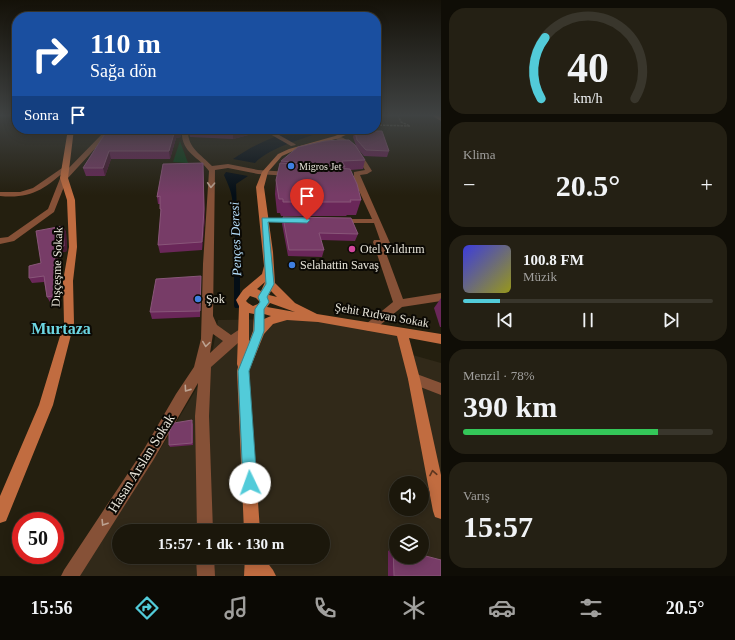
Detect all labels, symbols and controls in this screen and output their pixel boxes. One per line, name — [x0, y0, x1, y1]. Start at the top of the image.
icon: right — [24, 28, 76, 80]
text: 110 m — [90, 28, 161, 59]
text: 40 — [567, 45, 609, 91]
text: Sağa dön — [90, 61, 157, 81]
text: km/h — [573, 89, 603, 105]
icon: arrive — [67, 104, 89, 126]
text: Sonra — [24, 107, 59, 123]
text: Klima — [463, 147, 496, 162]
marker: Migros Jet — [286, 161, 296, 171]
place label: Migros Jet — [299, 161, 342, 172]
text: 20.5° — [556, 169, 620, 202]
text: − — [463, 172, 475, 197]
text: + — [701, 172, 713, 197]
pin — [290, 179, 324, 220]
one-way arrow — [207, 182, 216, 188]
icon: arrive — [296, 185, 318, 207]
water label: Pençes Deresi — [227, 201, 244, 277]
street label: Dışçeşme Sokak — [49, 227, 65, 307]
place label: Otel Yıldırım — [360, 242, 425, 256]
marker: Otel Yıldırım — [347, 244, 357, 254]
text: 100.8 FM — [523, 252, 584, 268]
place label: Selahattin Savaş — [300, 258, 379, 272]
marker: Selahattin Savaş — [287, 260, 297, 270]
text: Müzik — [523, 269, 557, 284]
place label: Şok — [206, 292, 225, 306]
marker: Şok — [193, 294, 203, 304]
street label: Şehit Rıdvan Sokak — [334, 300, 430, 330]
icon: previous — [494, 309, 516, 331]
icon: pause — [577, 309, 599, 331]
icon: next — [660, 309, 682, 331]
district label: Murtaza — [31, 320, 91, 337]
one-way arrow — [202, 341, 211, 347]
text: Menzil · 78% — [463, 368, 534, 383]
one-way arrow — [184, 385, 192, 392]
text: 390 km — [463, 390, 557, 423]
street label: Hasan Arslan Sokak — [105, 411, 178, 515]
position arrow — [229, 462, 271, 504]
one-way arrow — [429, 470, 437, 476]
map controls — [389, 476, 429, 564]
button: sound — [389, 476, 429, 516]
text: Varış — [463, 488, 490, 503]
text: 15:57 — [463, 510, 533, 543]
speed limit sign: 50 — [12, 512, 64, 564]
one-way arrow — [101, 519, 109, 526]
button: layers — [389, 524, 429, 564]
text: 15:57 · 1 dk · 130 m — [158, 536, 284, 552]
icon: directions — [133, 594, 161, 622]
icon: music — [222, 594, 250, 622]
icon: phone — [311, 594, 339, 622]
icon: climate — [400, 594, 428, 622]
icon: car — [488, 594, 516, 622]
icon: filters — [577, 594, 605, 622]
text: 15:56 — [30, 598, 72, 618]
text: 20.5° — [666, 598, 705, 618]

